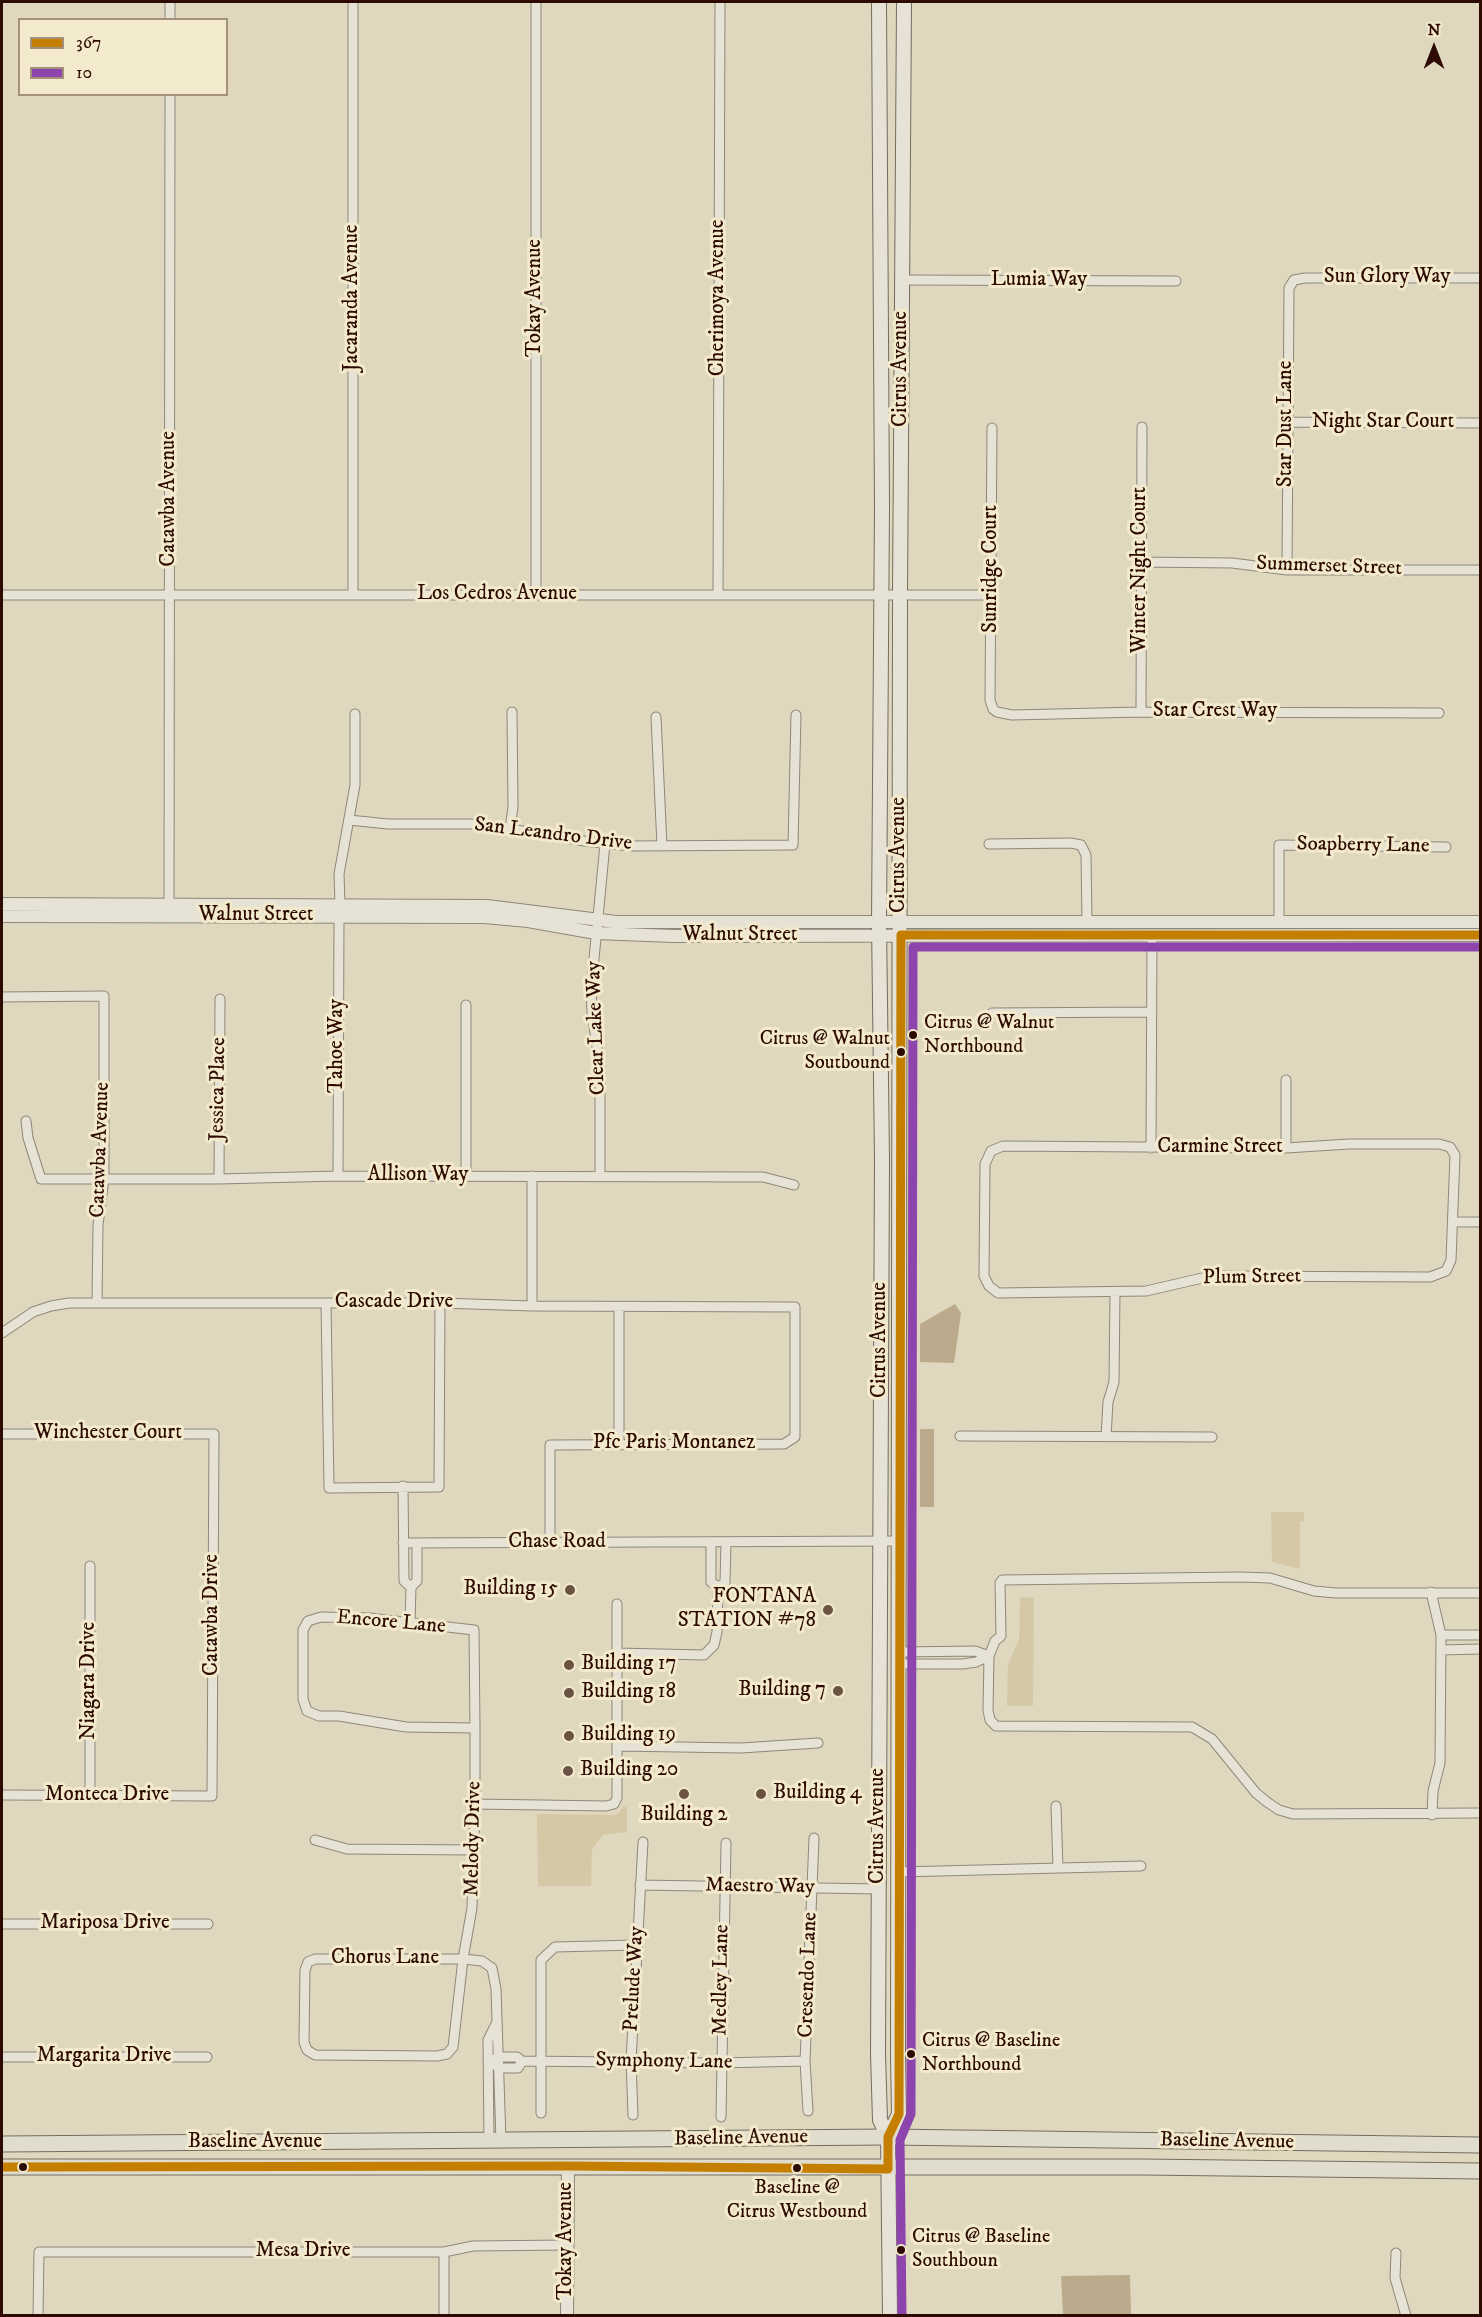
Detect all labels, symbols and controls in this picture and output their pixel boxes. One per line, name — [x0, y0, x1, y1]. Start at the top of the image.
legend — [18, 18, 228, 96]
north arrow — [1404, 18, 1464, 78]
text: N — [1427, 20, 1441, 40]
text: 367 — [76, 32, 102, 54]
text: 10 — [76, 62, 92, 84]
street label: Cherimoya Avenue — [706, 220, 732, 376]
street label: Jacaranda Avenue — [340, 225, 366, 371]
street label: Tokay Avenue — [523, 239, 549, 357]
street label: Sun Glory Way — [1324, 265, 1450, 291]
street label: Lumia Way — [991, 268, 1087, 294]
street label: Citrus Avenue — [889, 311, 915, 427]
street label: Star Dust Lane — [1274, 361, 1300, 487]
street label: Night Star Court — [1312, 410, 1454, 436]
street label: Catawba Avenue — [157, 431, 183, 567]
street label: Winter Night Court — [1128, 487, 1154, 653]
street label: Sunridge Court — [979, 505, 1005, 633]
street label: Summerset Street — [1256, 552, 1402, 582]
street label: Los Cedros Avenue — [417, 582, 577, 608]
street label: Star Crest Way — [1153, 699, 1277, 725]
street label: Citrus Avenue — [887, 797, 913, 913]
street label: San Leandro Drive — [473, 813, 633, 857]
street label: Soapberry Lane — [1296, 832, 1430, 860]
street label: Walnut Street — [198, 903, 314, 929]
street label: Walnut Street — [682, 923, 798, 949]
street label: Clear Lake Way — [582, 960, 612, 1096]
street label: Tahoe Way — [325, 999, 351, 1093]
place label: Citrus @ Walnut Northbound — [924, 1012, 1054, 1059]
place label: Citrus @ Walnut Soutbound — [760, 1028, 890, 1075]
marker: Citrus @ Walnut Northbound — [907, 1029, 919, 1041]
street label: Jessica Place — [205, 1037, 233, 1141]
marker: Citrus @ Walnut Soutbound — [895, 1046, 907, 1058]
street label: Catawba Avenue — [86, 1082, 116, 1218]
street label: Carmine Street — [1157, 1135, 1283, 1161]
street label: Allison Way — [368, 1163, 468, 1189]
street label: Plum Street — [1203, 1265, 1301, 1291]
street label: Citrus Avenue — [868, 1282, 894, 1398]
street label: Cascade Drive — [335, 1290, 453, 1316]
street label: Winchester Court — [34, 1421, 182, 1447]
street label: Pfc Paris Montanez — [593, 1431, 755, 1457]
street label: Chase Road — [508, 1530, 606, 1556]
street label: Catawba Drive — [200, 1554, 226, 1676]
place label: Building 15 — [463, 1577, 558, 1603]
marker: Building 15 — [563, 1583, 577, 1597]
place label: FONTANA STATION #78 — [678, 1585, 816, 1635]
marker: FONTANA STATION #78 — [821, 1603, 835, 1617]
street label: Encore Lane — [335, 1606, 447, 1640]
street label: Niagara Drive — [77, 1622, 103, 1740]
place label: Building 17 — [581, 1652, 677, 1678]
marker: Building 17 — [562, 1658, 576, 1672]
place label: Building 7 — [738, 1678, 826, 1704]
place label: Building 18 — [581, 1680, 676, 1706]
marker: Building 7 — [831, 1684, 845, 1698]
marker: Building 18 — [562, 1686, 576, 1700]
place label: Building 19 — [581, 1723, 676, 1749]
marker: Building 19 — [562, 1729, 576, 1743]
place label: Building 20 — [580, 1758, 678, 1784]
marker: Building 20 — [561, 1764, 575, 1778]
street label: Citrus Avenue — [866, 1768, 892, 1884]
street label: Melody Drive — [460, 1781, 488, 1897]
place label: Building 4 — [773, 1781, 862, 1807]
street label: Monteca Drive — [45, 1783, 169, 1809]
marker: Building 2 — [677, 1787, 691, 1801]
marker: Building 4 — [754, 1787, 768, 1801]
place label: Building 2 — [640, 1803, 728, 1829]
street label: Maestro Way — [705, 1873, 815, 1901]
street label: Mariposa Drive — [40, 1911, 170, 1937]
street label: Cresendo Lane — [794, 1912, 824, 2038]
street label: Medley Lane — [708, 1924, 736, 2036]
street label: Prelude Way — [620, 1926, 650, 2032]
street label: Chorus Lane — [331, 1946, 439, 1972]
place label: Citrus @ Baseline Northbound — [922, 2030, 1060, 2077]
street label: Margarita Drive — [36, 2044, 172, 2070]
street label: Symphony Lane — [595, 2048, 733, 2076]
marker: Citrus @ Baseline Northbound — [905, 2048, 917, 2060]
street label: Baseline Avenue — [674, 2125, 808, 2153]
street label: Baseline Avenue — [1160, 2128, 1294, 2156]
street label: Baseline Avenue — [188, 2130, 322, 2156]
unlabelled marker — [17, 2161, 29, 2173]
marker: Baseline @ Citrus Westbound — [791, 2162, 803, 2174]
place label: Baseline @ Citrus Westbound — [727, 2177, 867, 2224]
street label: Tokay Avenue — [554, 2182, 580, 2300]
place label: Citrus @ Baseline Southboun — [912, 2226, 1050, 2273]
street label: Mesa Drive — [256, 2239, 350, 2265]
marker: Citrus @ Baseline Southboun — [895, 2244, 907, 2256]

